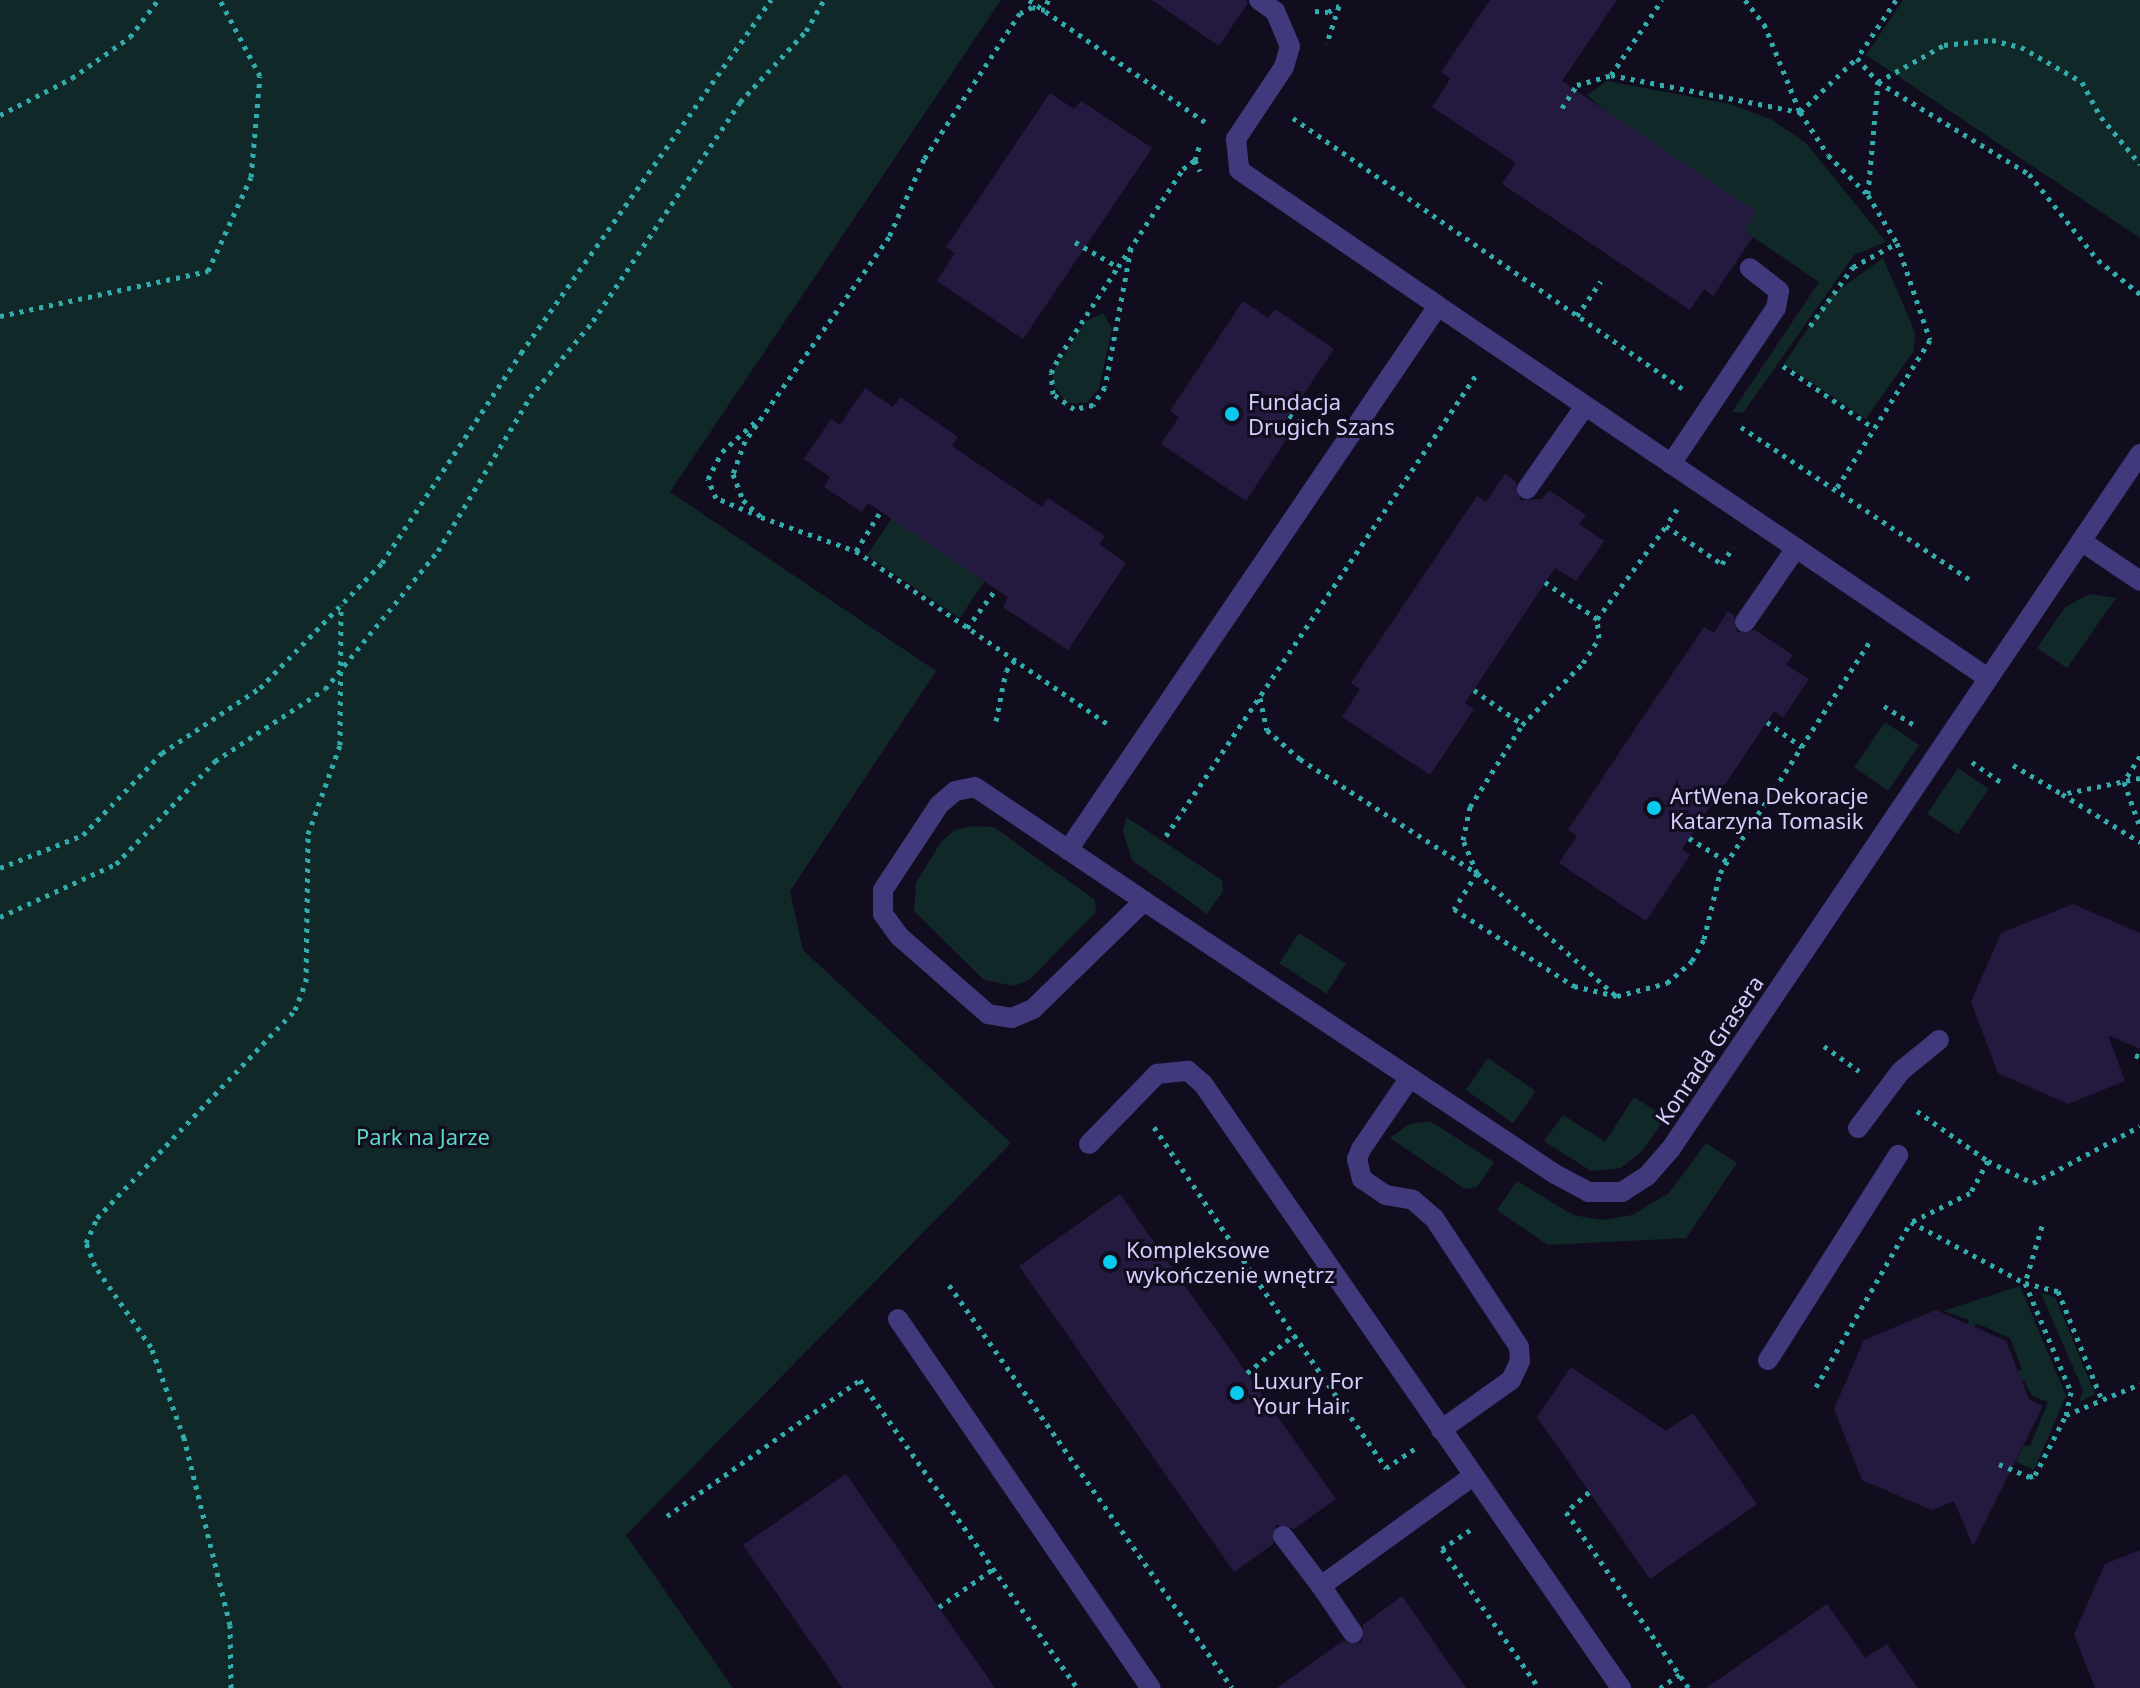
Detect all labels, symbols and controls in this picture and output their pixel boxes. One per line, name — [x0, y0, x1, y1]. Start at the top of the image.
place label: Fundacja Drugich Szans — [1248, 388, 1395, 440]
marker: Fundacja Drugich Szans — [1223, 405, 1241, 423]
place label: ArtWena Dekoracje Katarzyna Tomasik — [1670, 782, 1868, 834]
marker: ArtWena Dekoracje Katarzyna Tomasik — [1645, 799, 1663, 817]
street label: Konrada Grasera — [1649, 970, 1769, 1130]
park label: Park na Jarze — [356, 1124, 490, 1150]
place label: Kompleksowe wykończenie wnętrz — [1126, 1236, 1335, 1288]
marker: Kompleksowe wykończenie wnętrz — [1101, 1253, 1119, 1271]
place label: Luxury For Your Hair — [1253, 1367, 1363, 1418]
marker: Luxury For Your Hair — [1228, 1384, 1246, 1402]

